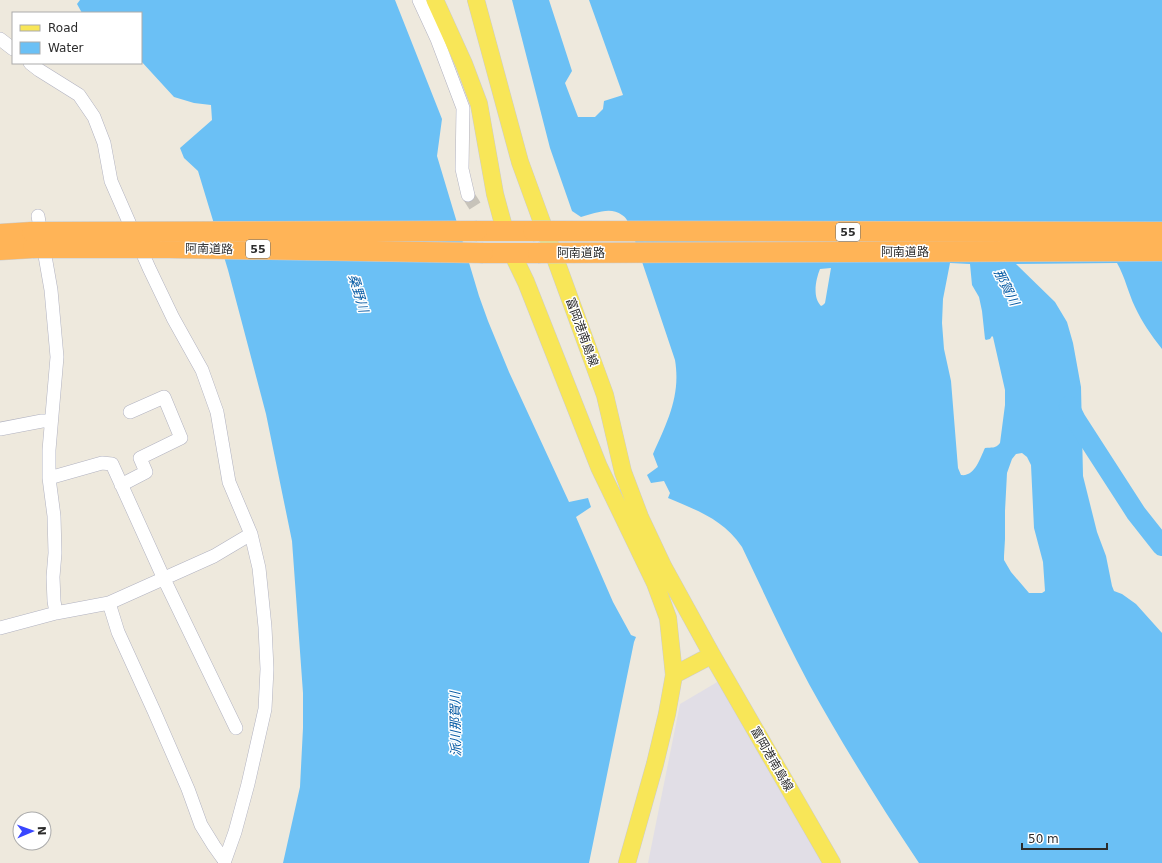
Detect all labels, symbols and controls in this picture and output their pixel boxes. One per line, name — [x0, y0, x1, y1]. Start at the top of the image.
legend — [12, 12, 142, 64]
text: Road — [48, 21, 78, 35]
text: Water — [48, 41, 84, 55]
road number: 55 — [836, 223, 860, 241]
road number: 55 — [246, 240, 270, 258]
street label: 阿南道路 — [185, 242, 233, 256]
street label: 阿南道路 — [881, 245, 929, 259]
street label: 阿南道路 — [557, 246, 605, 260]
water label: 那賀川 — [991, 266, 1023, 310]
water label: 桑野川 — [346, 272, 372, 316]
street label: 富岡港南島線 — [563, 296, 601, 368]
water label: 派川那賀川 — [447, 689, 464, 757]
street label: 富岡港南島線 — [748, 724, 796, 794]
north arrow — [12, 811, 52, 851]
scale bar — [1022, 825, 1107, 851]
text: N — [35, 826, 48, 836]
text: 50 m — [1028, 832, 1059, 846]

